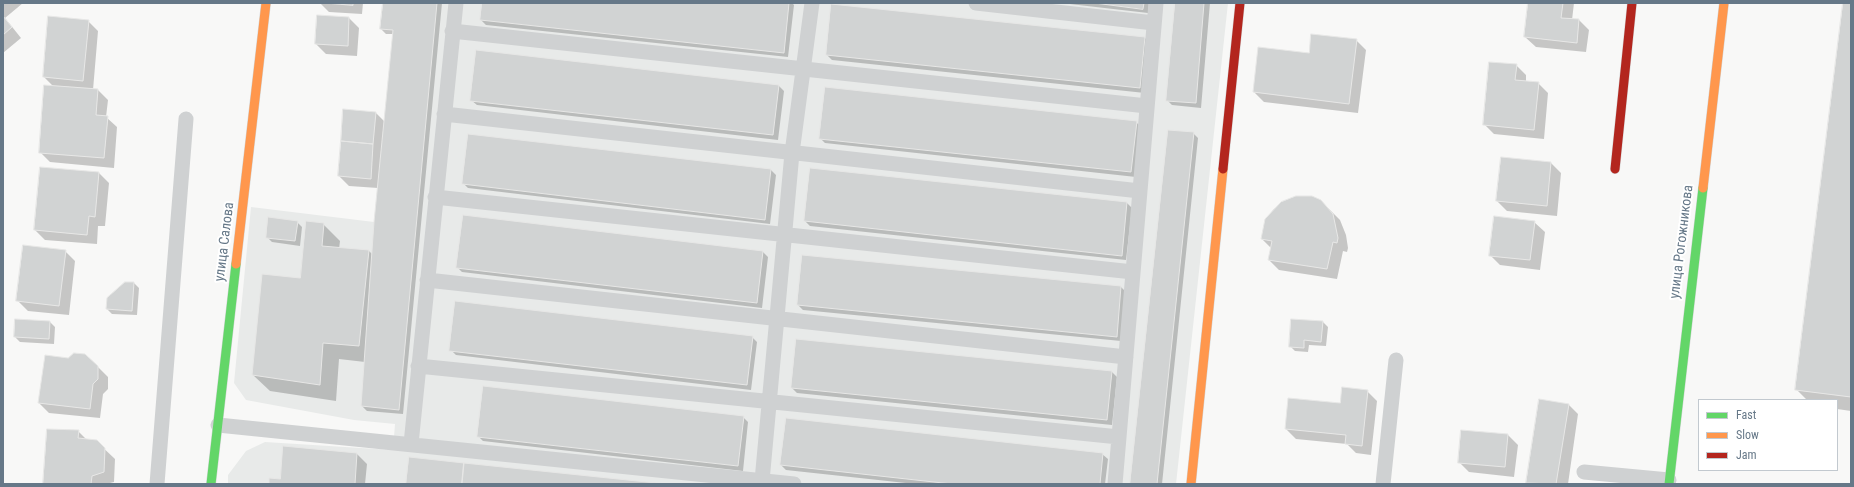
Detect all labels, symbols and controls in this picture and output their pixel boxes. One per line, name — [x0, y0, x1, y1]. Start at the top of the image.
street label: улица Рогожникова — [1667, 184, 1697, 300]
street label: улица Салова — [212, 201, 238, 283]
legend — [1698, 399, 1838, 471]
text: Fast — [1736, 408, 1756, 422]
text: Slow — [1736, 428, 1759, 442]
text: Jam — [1736, 448, 1757, 462]

